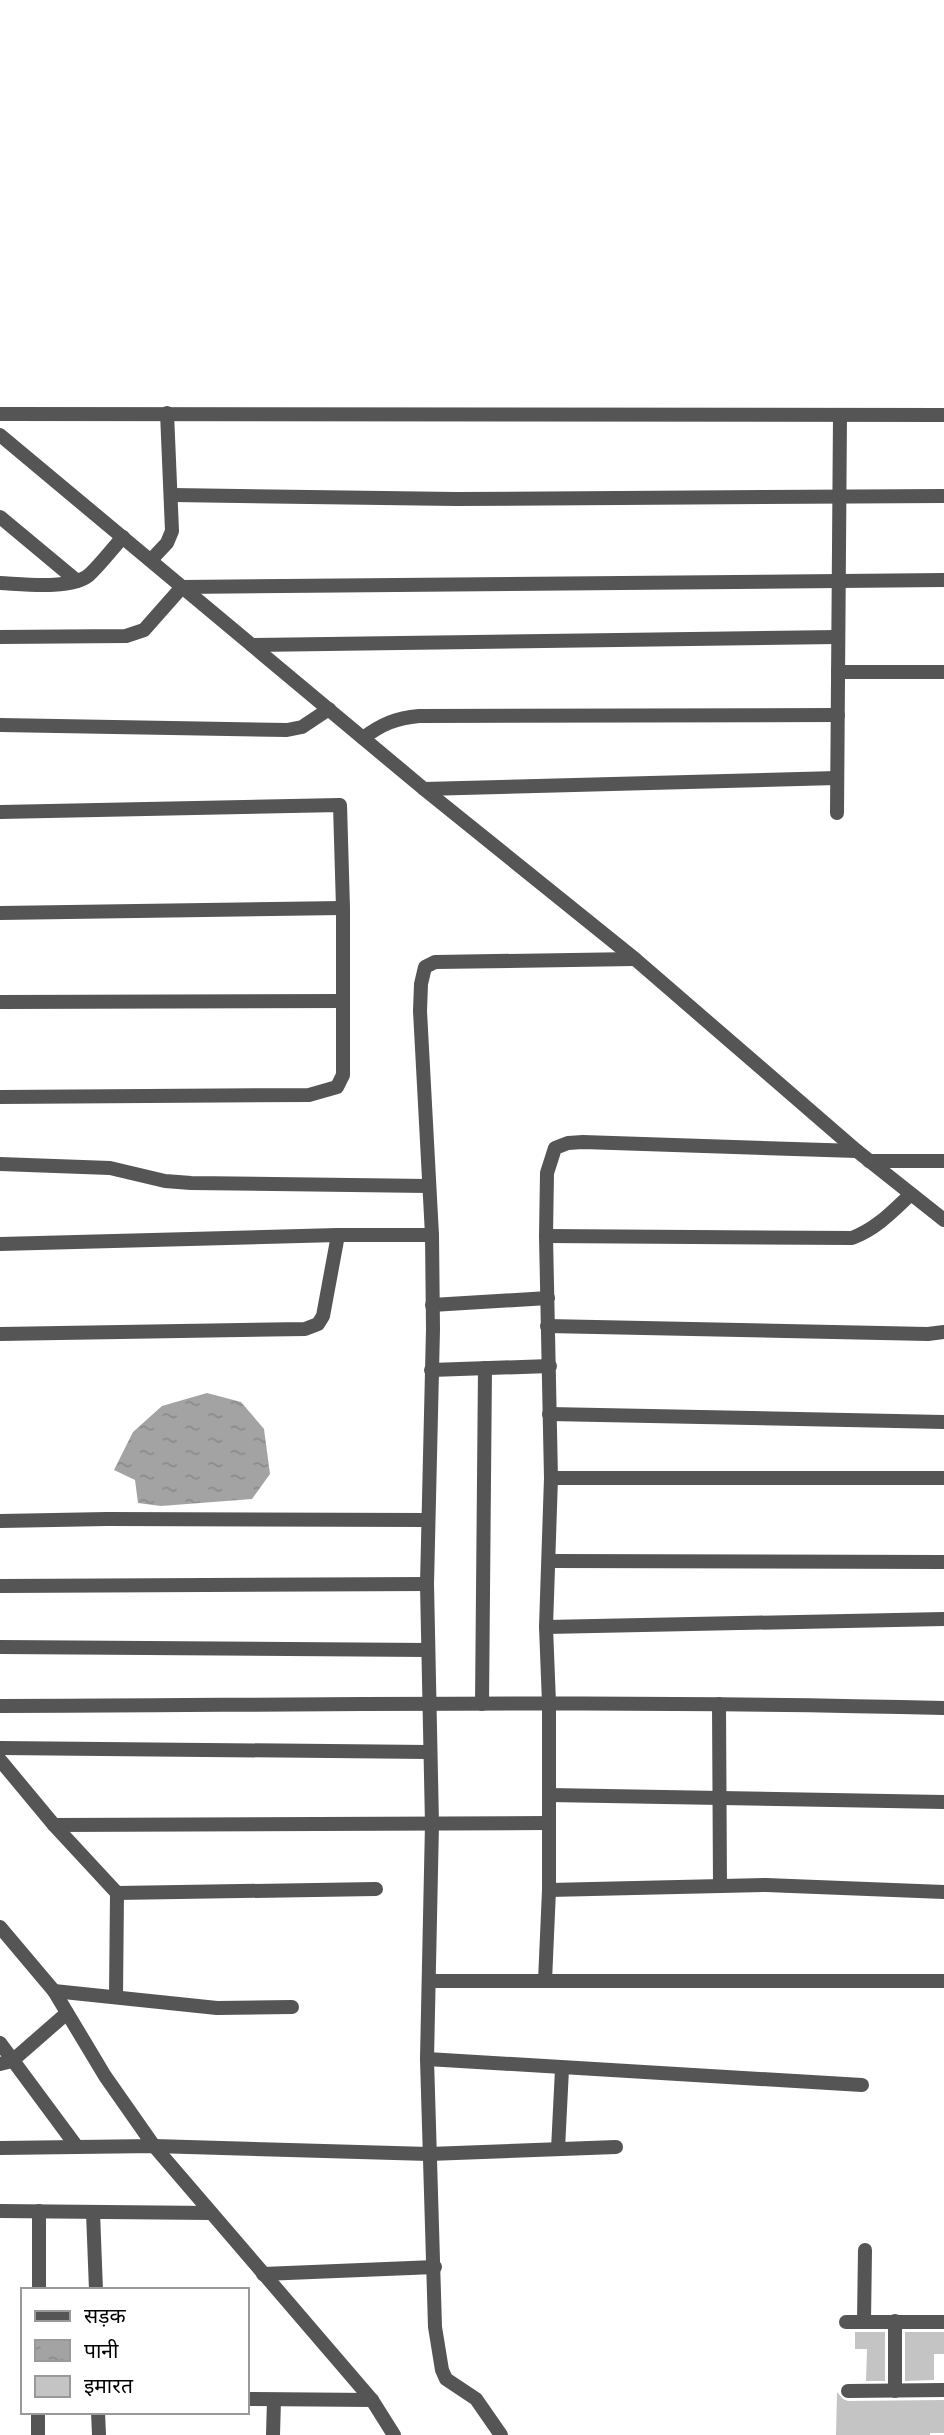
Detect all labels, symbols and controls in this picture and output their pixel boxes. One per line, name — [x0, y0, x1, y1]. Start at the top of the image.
legend — [21, 2288, 248, 2414]
text: सड़क — [84, 2304, 126, 2328]
text: पानी — [84, 2339, 119, 2363]
text: इमारत — [84, 2374, 134, 2398]

